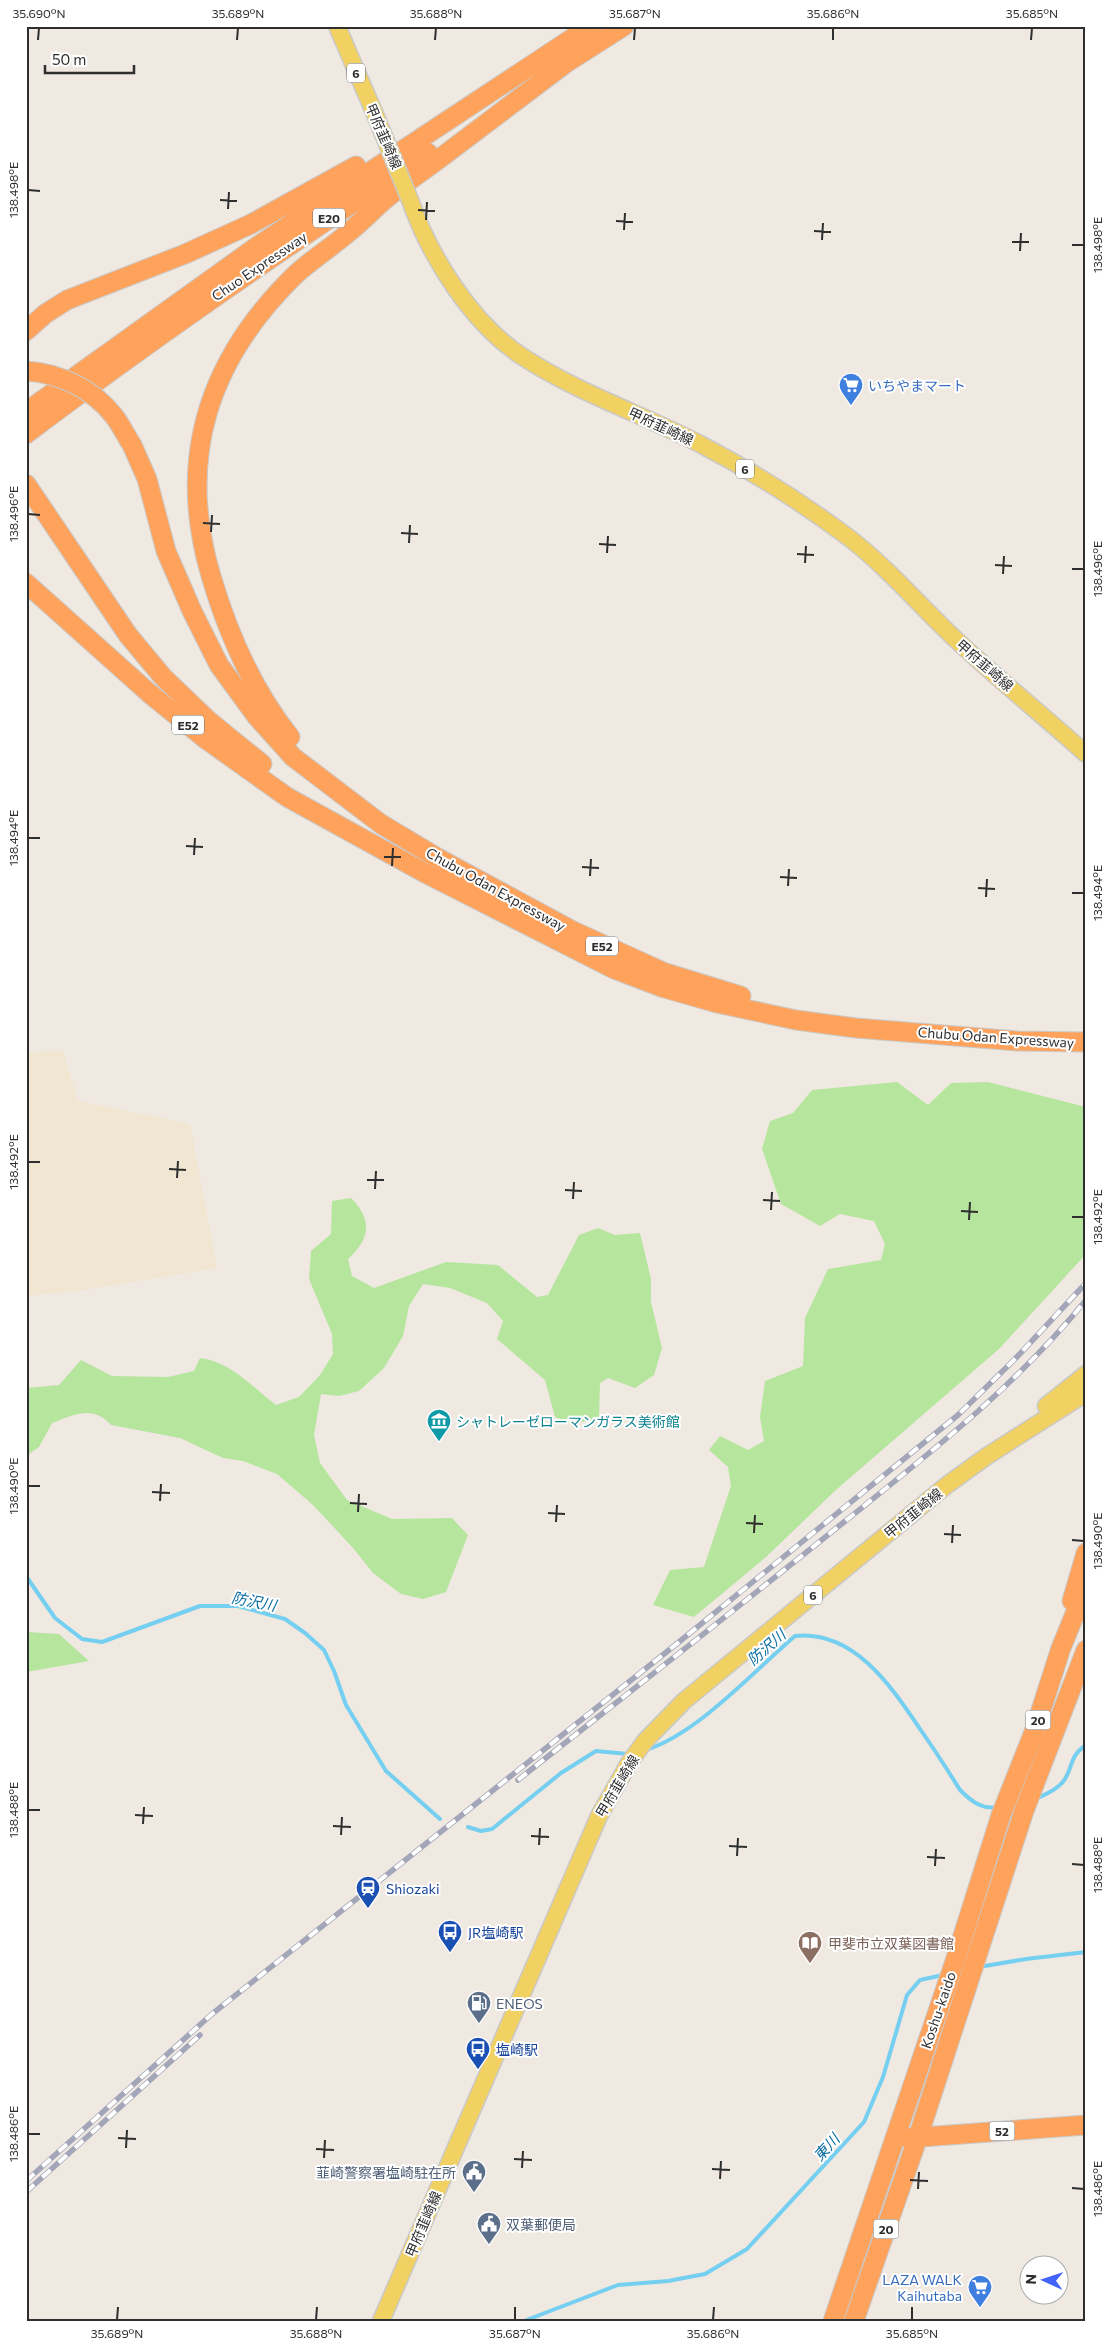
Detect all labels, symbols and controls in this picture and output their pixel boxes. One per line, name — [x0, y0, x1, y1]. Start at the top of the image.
text: 35.690°N — [12, 6, 66, 20]
text: 35.689°N — [212, 6, 264, 20]
text: 35.688°N — [410, 6, 462, 20]
text: 35.687°N — [609, 6, 661, 20]
text: 35.686°N — [807, 6, 859, 20]
text: 35.685°N — [1006, 6, 1058, 20]
scale bar — [45, 42, 134, 74]
text: 50 m — [52, 50, 86, 68]
road number: 6 — [347, 64, 365, 82]
street label: 甲府韮崎線 — [363, 100, 405, 172]
text: 138.498°E — [6, 162, 20, 218]
road number: E20 — [313, 208, 345, 228]
text: 138.498°E — [1090, 217, 1104, 273]
street label: Chuo Expressway — [208, 228, 310, 304]
supermarket icon: いちやまマート — [838, 372, 864, 406]
place label: いちやまマート — [868, 377, 966, 394]
street label: 甲府韮崎線 — [626, 404, 696, 448]
road number: 6 — [736, 459, 754, 478]
text: 138.496°E — [6, 486, 20, 542]
text: 138.496°E — [1090, 541, 1104, 597]
street label: 甲府韮崎線 — [953, 636, 1017, 694]
road number: E52 — [172, 716, 204, 734]
text: 138.494°E — [6, 810, 20, 866]
street label: Chubu Odan Expressway — [423, 844, 569, 934]
text: 138.494°E — [1090, 865, 1104, 921]
road number: E52 — [586, 936, 618, 956]
street label: Chubu Odan Expressway — [917, 1023, 1075, 1051]
text: 138.492°E — [6, 1134, 20, 1190]
text: 138.492°E — [1090, 1189, 1104, 1245]
museum icon: シャトレーゼローマンガラス美術館 — [426, 1408, 452, 1442]
place label: シャトレーゼローマンガラス美術館 — [456, 1413, 680, 1430]
text: 138.490°E — [6, 1458, 20, 1514]
street label: 甲府韮崎線 — [880, 1484, 946, 1542]
text: 138.490°E — [1090, 1513, 1104, 1569]
road number: 6 — [804, 1586, 822, 1604]
water label: 防沢川 — [230, 1588, 280, 1615]
water label: 防沢川 — [743, 1624, 790, 1669]
road number: 20 — [1026, 1710, 1050, 1730]
street label: 甲府韮崎線 — [592, 1752, 642, 1820]
text: 138.488°E — [6, 1782, 20, 1838]
text: 138.488°E — [1090, 1837, 1104, 1893]
station icon: Shiozaki — [355, 1875, 381, 1909]
place label: Shiozaki — [386, 1880, 440, 1897]
bus stop icon: JR塩崎駅 — [437, 1919, 463, 1953]
place label: JR塩崎駅 — [468, 1924, 523, 1941]
library icon: 甲斐市立双葉図書館 — [797, 1930, 823, 1964]
place label: 甲斐市立双葉図書館 — [828, 1935, 954, 1952]
street label: Koshu-kaido — [917, 1969, 959, 2051]
fuel station icon: ENEOS — [466, 1990, 492, 2024]
place label: ENEOS — [496, 1995, 543, 2012]
bus stop icon: 塩崎駅 — [465, 2036, 491, 2070]
place label: 塩崎駅 — [496, 2041, 538, 2058]
text: 138.486°E — [6, 2106, 20, 2162]
road number: 52 — [990, 2122, 1014, 2140]
water label: 東川 — [809, 2128, 844, 2164]
public building icon: 韮崎警察署塩崎駐在所 — [461, 2159, 487, 2193]
text: 138.486°E — [1090, 2161, 1104, 2217]
place label: 韮崎警察署塩崎駐在所 — [316, 2164, 456, 2181]
street label: 甲府韮崎線 — [402, 2188, 444, 2260]
public building icon: 双葉郵便局 — [476, 2211, 502, 2245]
place label: 双葉郵便局 — [506, 2216, 576, 2233]
road number: 20 — [874, 2220, 898, 2238]
north arrow — [1020, 2254, 1070, 2304]
place label: LAZA WALK Kaihutaba — [882, 2271, 962, 2304]
supermarket icon: LAZA WALK Kaihutaba — [967, 2274, 993, 2308]
text: N — [1022, 2274, 1039, 2285]
text: 35.689°N — [91, 2326, 143, 2340]
text: 35.688°N — [290, 2326, 342, 2340]
text: 35.687°N — [489, 2326, 541, 2340]
text: 35.686°N — [687, 2326, 739, 2340]
text: 35.685°N — [886, 2326, 938, 2340]

